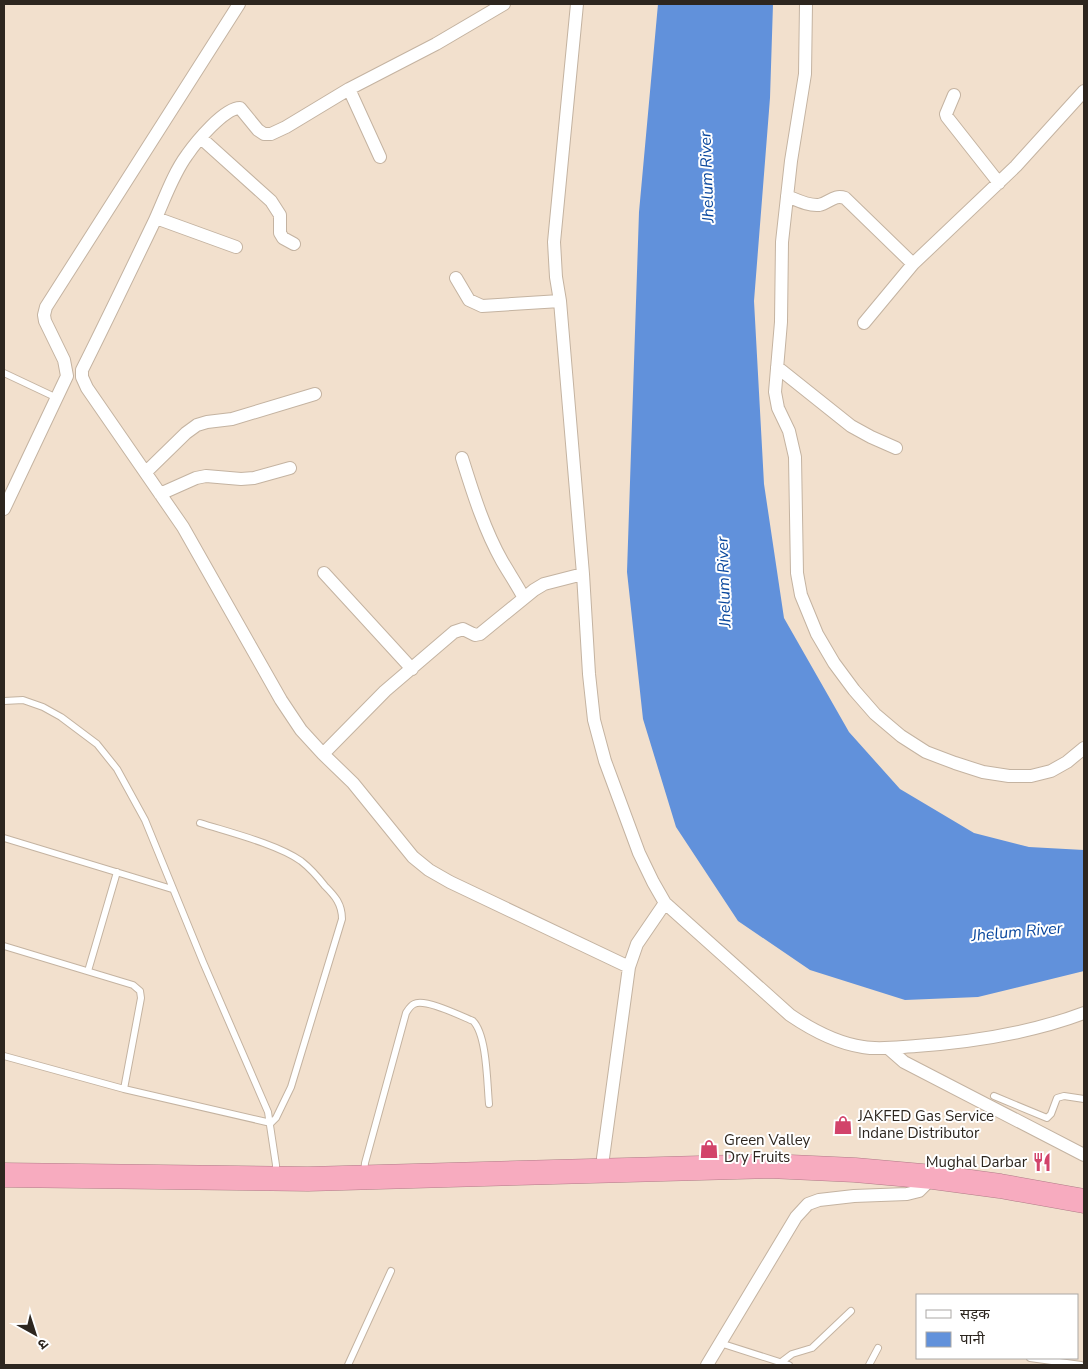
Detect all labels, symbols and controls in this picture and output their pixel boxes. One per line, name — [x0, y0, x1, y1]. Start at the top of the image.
water label: Jhelum River — [694, 130, 720, 224]
water label: Jhelum River — [711, 535, 737, 629]
water label: Jhelum River — [970, 917, 1065, 947]
place label: JAKFED Gas Service Indane Distributor — [857, 1106, 994, 1143]
shop icon: JAKFED Gas Service Indane Distributor — [832, 1114, 854, 1136]
place label: Green Valley Dry Fruits — [724, 1130, 811, 1167]
shop icon: Green Valley Dry Fruits — [698, 1138, 720, 1160]
restaurant icon: Mughal Darbar — [1031, 1151, 1053, 1173]
place label: Mughal Darbar — [926, 1152, 1028, 1172]
legend — [916, 1294, 1078, 1359]
text: सड़क — [960, 1304, 990, 1324]
north arrow — [10, 1309, 60, 1359]
text: पानी — [960, 1329, 986, 1349]
text: उ — [33, 1334, 52, 1354]

